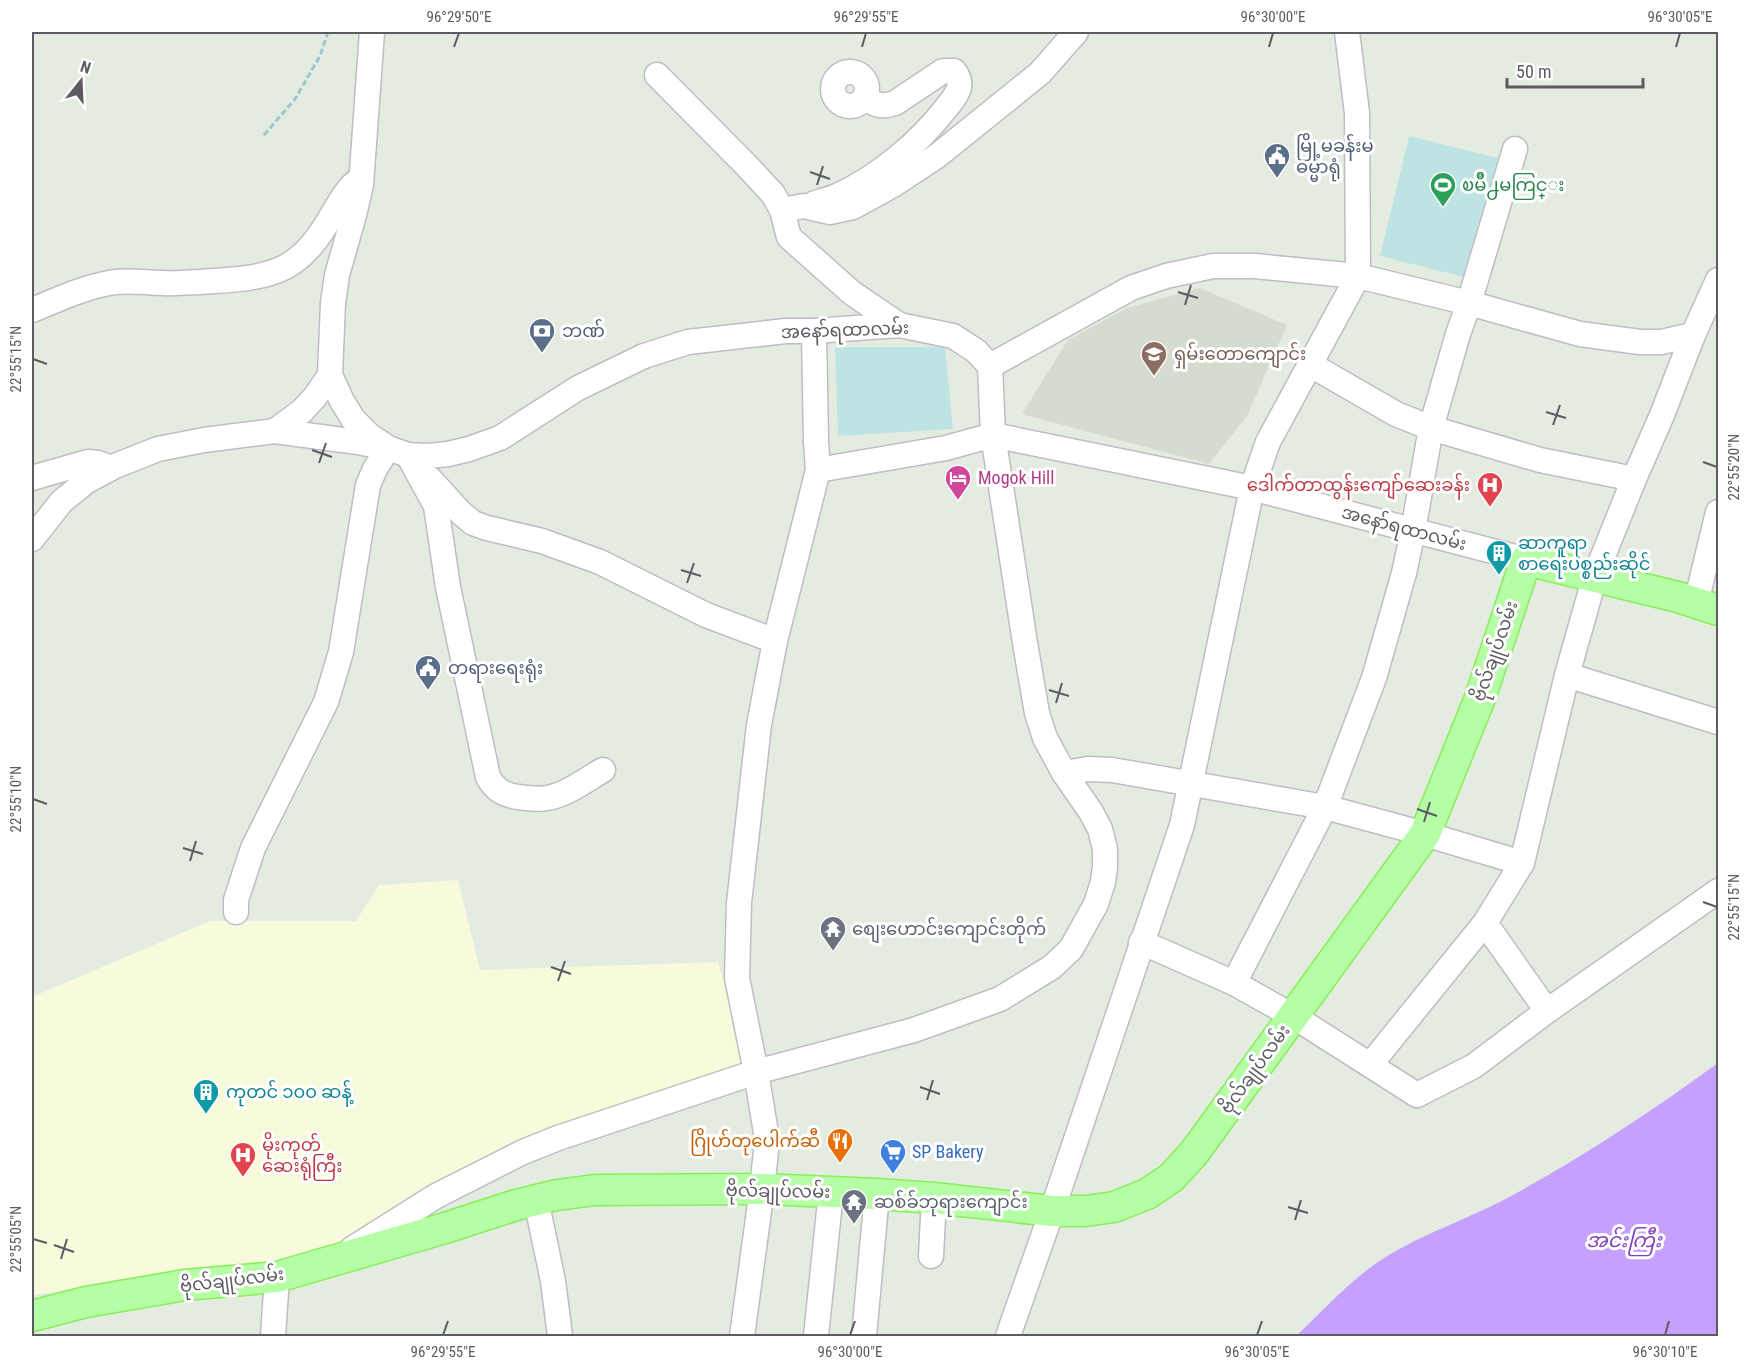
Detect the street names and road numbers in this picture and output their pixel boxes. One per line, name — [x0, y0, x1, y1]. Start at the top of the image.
street label: အ‌နော်‌ရထာလမ်း — [780, 315, 910, 347]
street label: အ‌နော်‌ရထာလမ်း — [1338, 499, 1469, 559]
street label: ဗိုလ်‌ချုပ်‌လမ်း — [1465, 597, 1526, 705]
street label: ဗိုလ်‌ချုပ်‌လမ်း — [1213, 1018, 1298, 1120]
street label: ဗိုလ်‌ချုပ်‌လမ်း — [725, 1176, 831, 1207]
street label: ဗိုလ်‌ချုပ်‌လမ်း — [178, 1260, 286, 1301]

